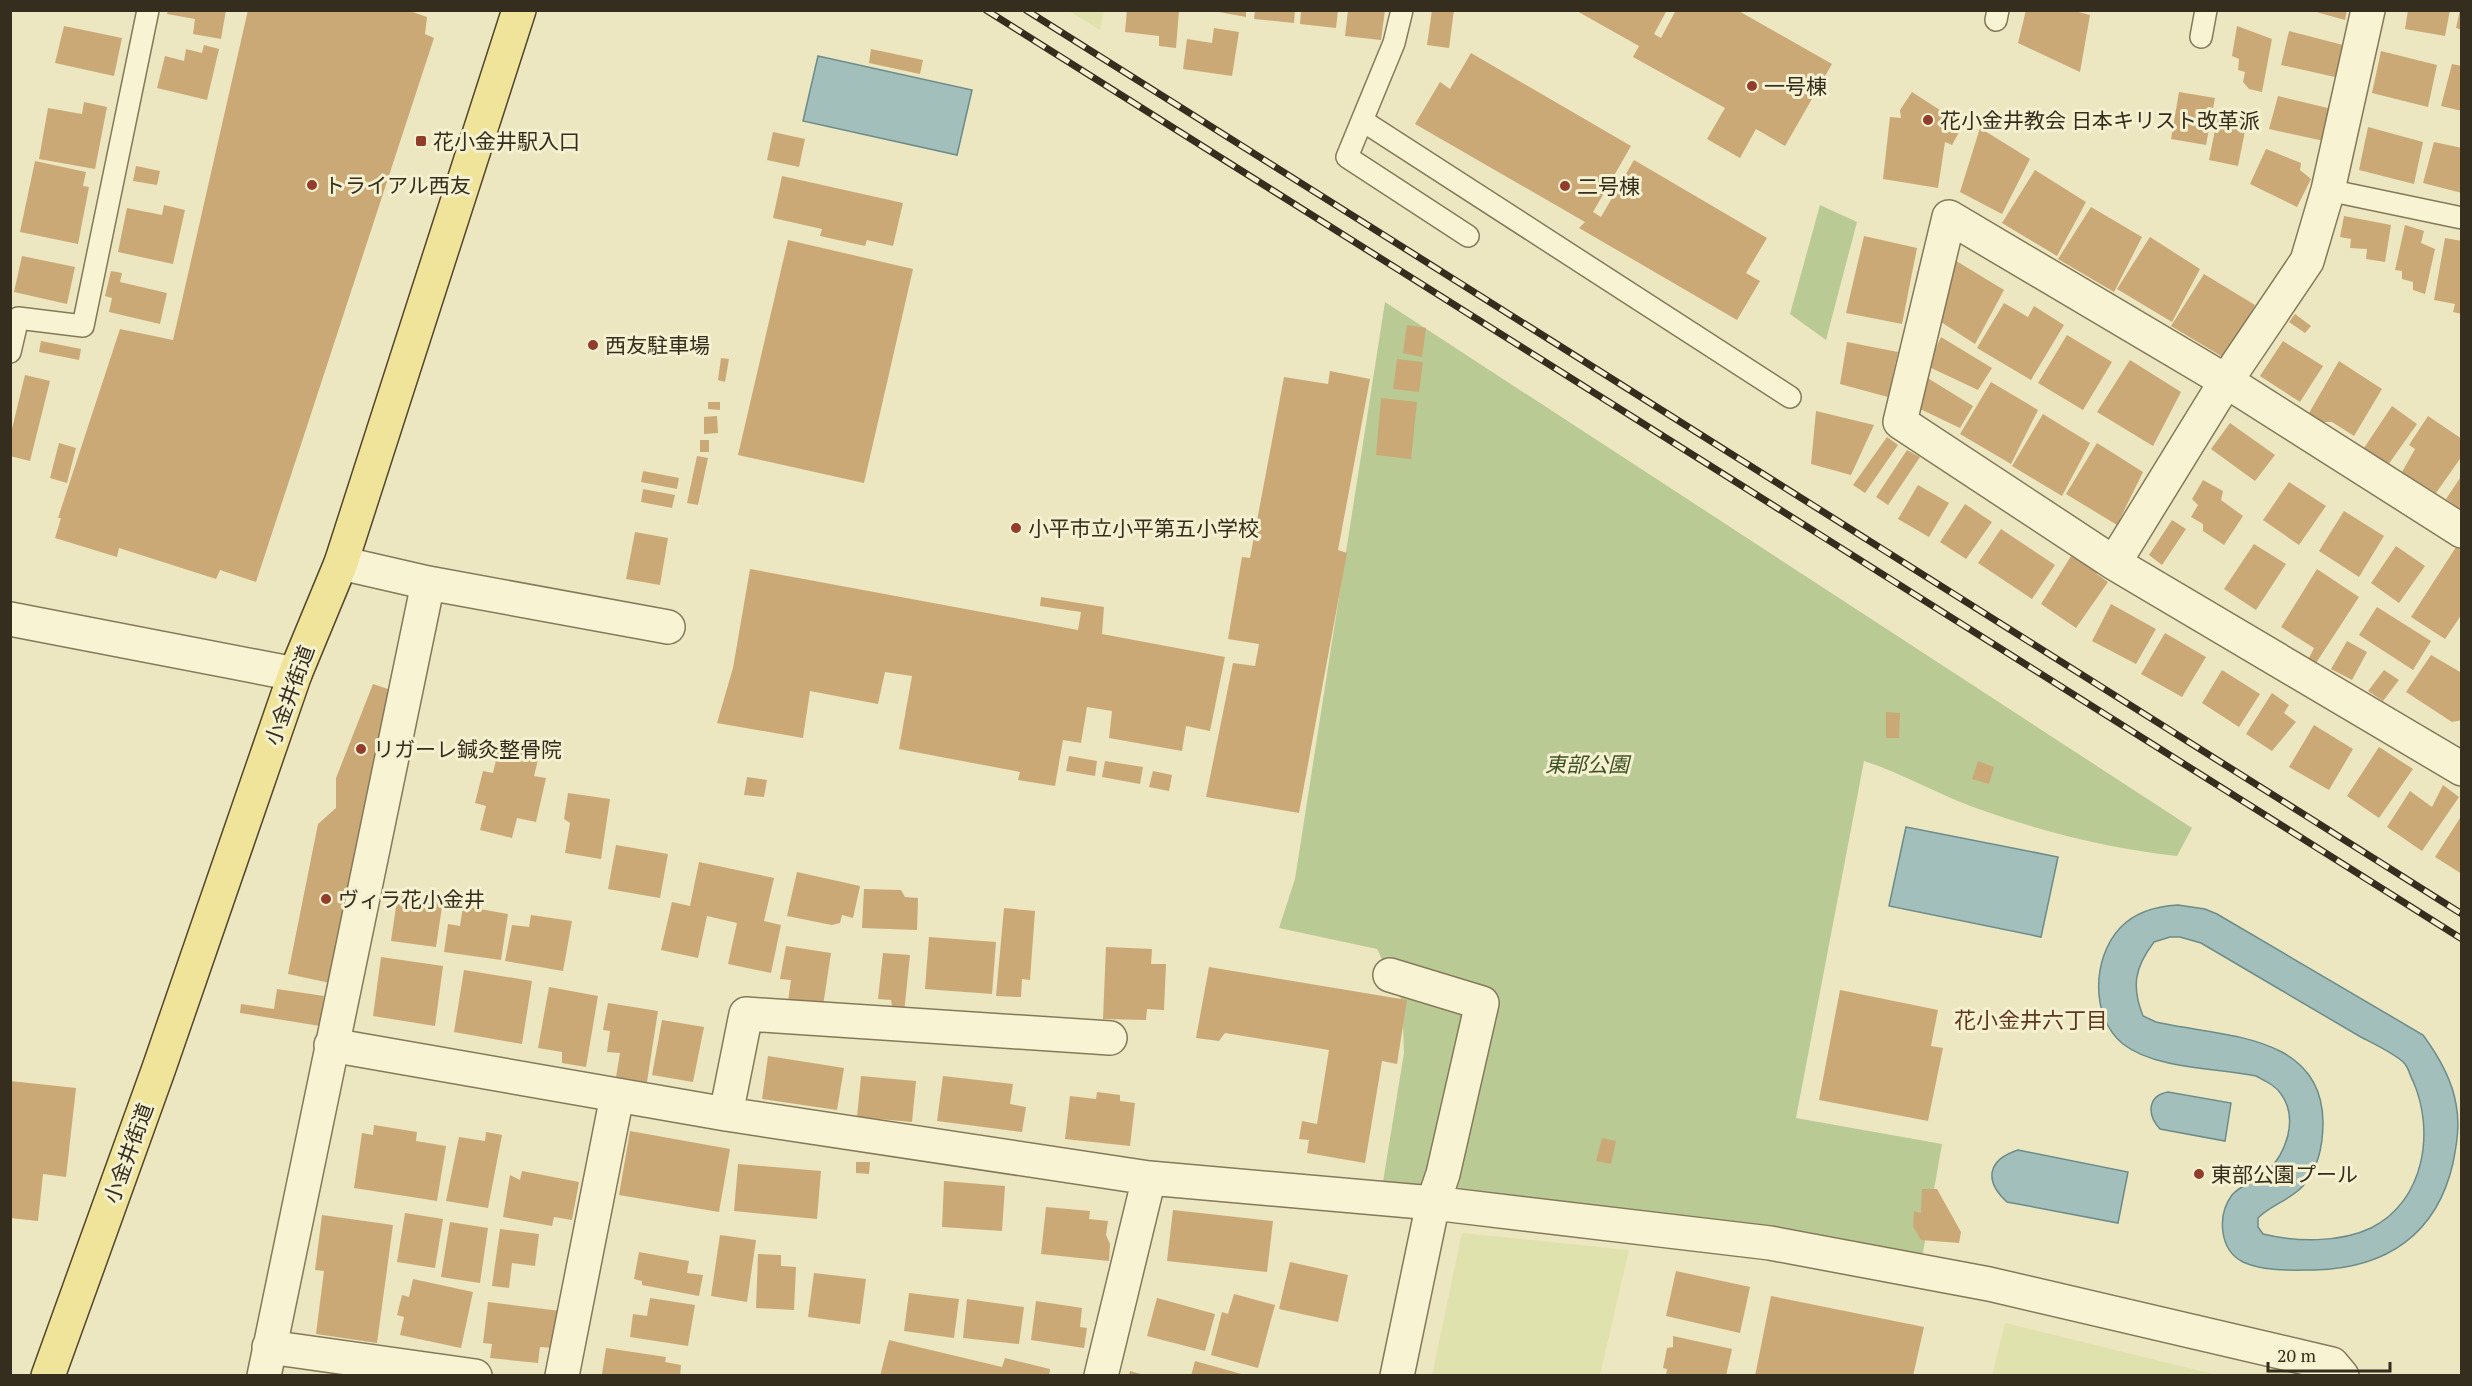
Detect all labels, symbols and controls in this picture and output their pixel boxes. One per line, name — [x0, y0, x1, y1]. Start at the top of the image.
place label: 一号棟 — [1764, 72, 1827, 100]
marker: 一号棟 — [1745, 79, 1759, 93]
place label: 花小金井教会 日本キリスト改革派 — [1940, 106, 2260, 134]
marker: 花小金井教会 日本キリスト改革派 — [1921, 113, 1935, 127]
place label: 花小金井駅入口 — [433, 127, 580, 155]
marker: 花小金井駅入口 — [414, 134, 428, 148]
place label: トライアル西友 — [324, 171, 471, 199]
place label: 二号棟 — [1577, 172, 1640, 200]
marker: トライアル西友 — [305, 178, 319, 192]
marker: 二号棟 — [1558, 179, 1572, 193]
place label: 西友駐車場 — [605, 331, 710, 359]
marker: 西友駐車場 — [586, 338, 600, 352]
place label: 小平市立小平第五小学校 — [1028, 514, 1259, 542]
marker: 小平市立小平第五小学校 — [1009, 521, 1023, 535]
street label: 小金井街道 — [258, 641, 320, 749]
place label: リガーレ鍼灸整骨院 — [373, 735, 562, 763]
marker: リガーレ鍼灸整骨院 — [354, 742, 368, 756]
park label: 東部公園 — [1545, 750, 1632, 778]
place label: ヴィラ花小金井 — [338, 885, 485, 913]
marker: ヴィラ花小金井 — [319, 892, 333, 906]
district label: 花小金井六丁目 — [1954, 1005, 2108, 1034]
street label: 小金井街道 — [97, 1099, 159, 1207]
place label: 東部公園プール — [2211, 1160, 2358, 1188]
marker: 東部公園プール — [2192, 1167, 2206, 1181]
scale bar — [2268, 1335, 2390, 1373]
text: 20 m — [2277, 1343, 2317, 1367]

